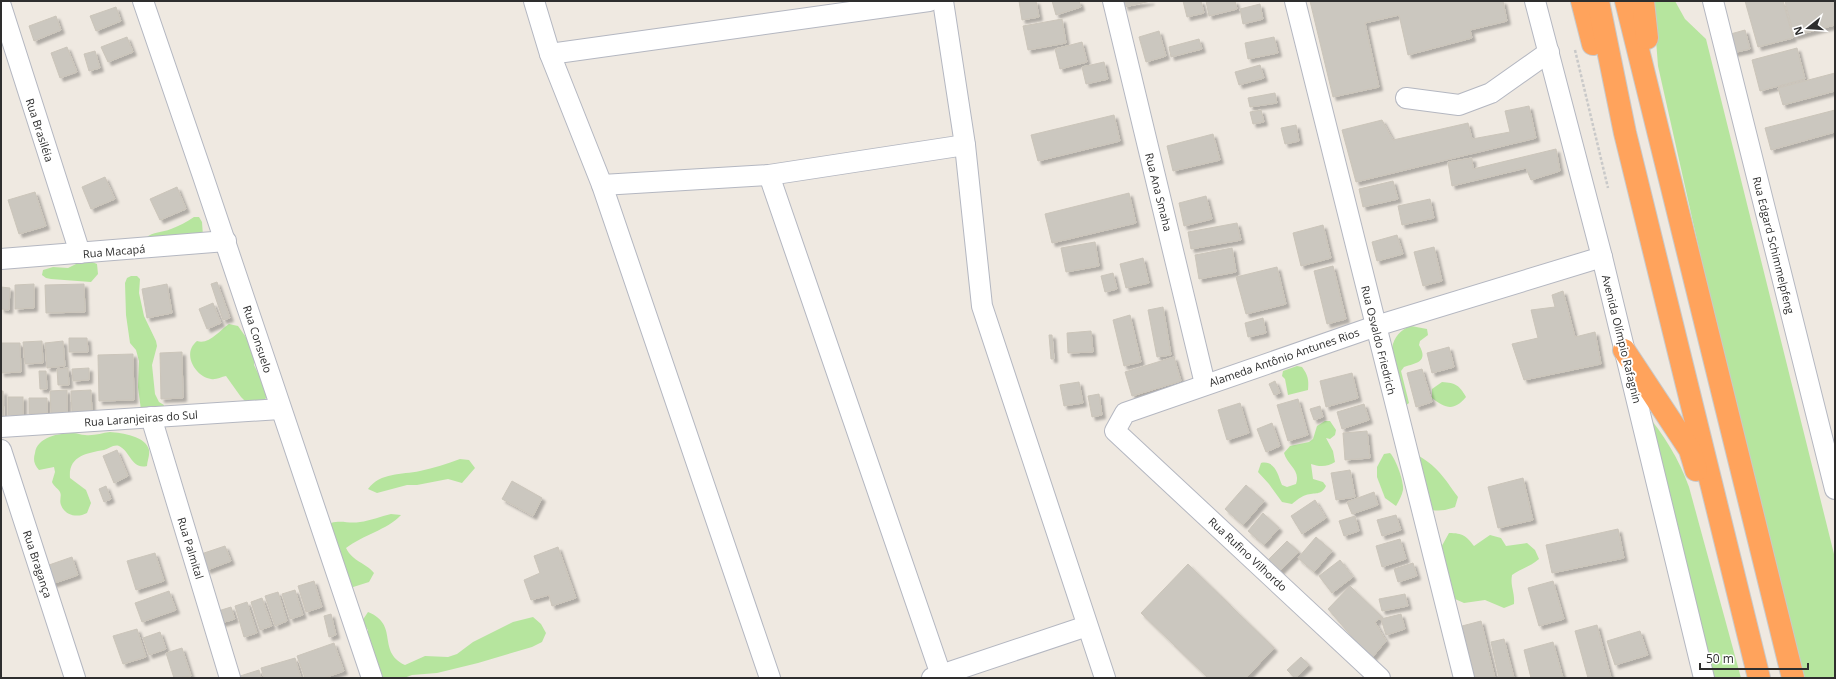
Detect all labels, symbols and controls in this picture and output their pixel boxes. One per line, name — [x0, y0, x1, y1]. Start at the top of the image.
north arrow — [1788, 8, 1828, 48]
text: N — [1789, 25, 1806, 38]
street label: Rua Brasiléia — [23, 96, 57, 164]
street label: Rua Ana Smaha — [1142, 151, 1176, 233]
street label: Rua Edgard Schimmelpfeng — [1750, 175, 1798, 315]
street label: Rua Macapá — [82, 241, 146, 261]
street label: Avenida Olímpio Rafagnin — [1599, 273, 1645, 405]
street label: Rua Osvaldo Friedrich — [1358, 284, 1400, 396]
street label: Rua Consuelo — [240, 303, 276, 375]
street label: Alameda Antônio Antunes Rios — [1207, 324, 1361, 390]
street label: Rua Laranjeiras do Sul — [84, 407, 198, 429]
street label: Rua Rufino Vilhordo — [1206, 514, 1291, 595]
street label: Rua Palmital — [175, 515, 207, 581]
street label: Rua Bragança — [20, 528, 56, 600]
scale bar — [1700, 645, 1808, 671]
text: 50 m — [1706, 650, 1734, 667]

